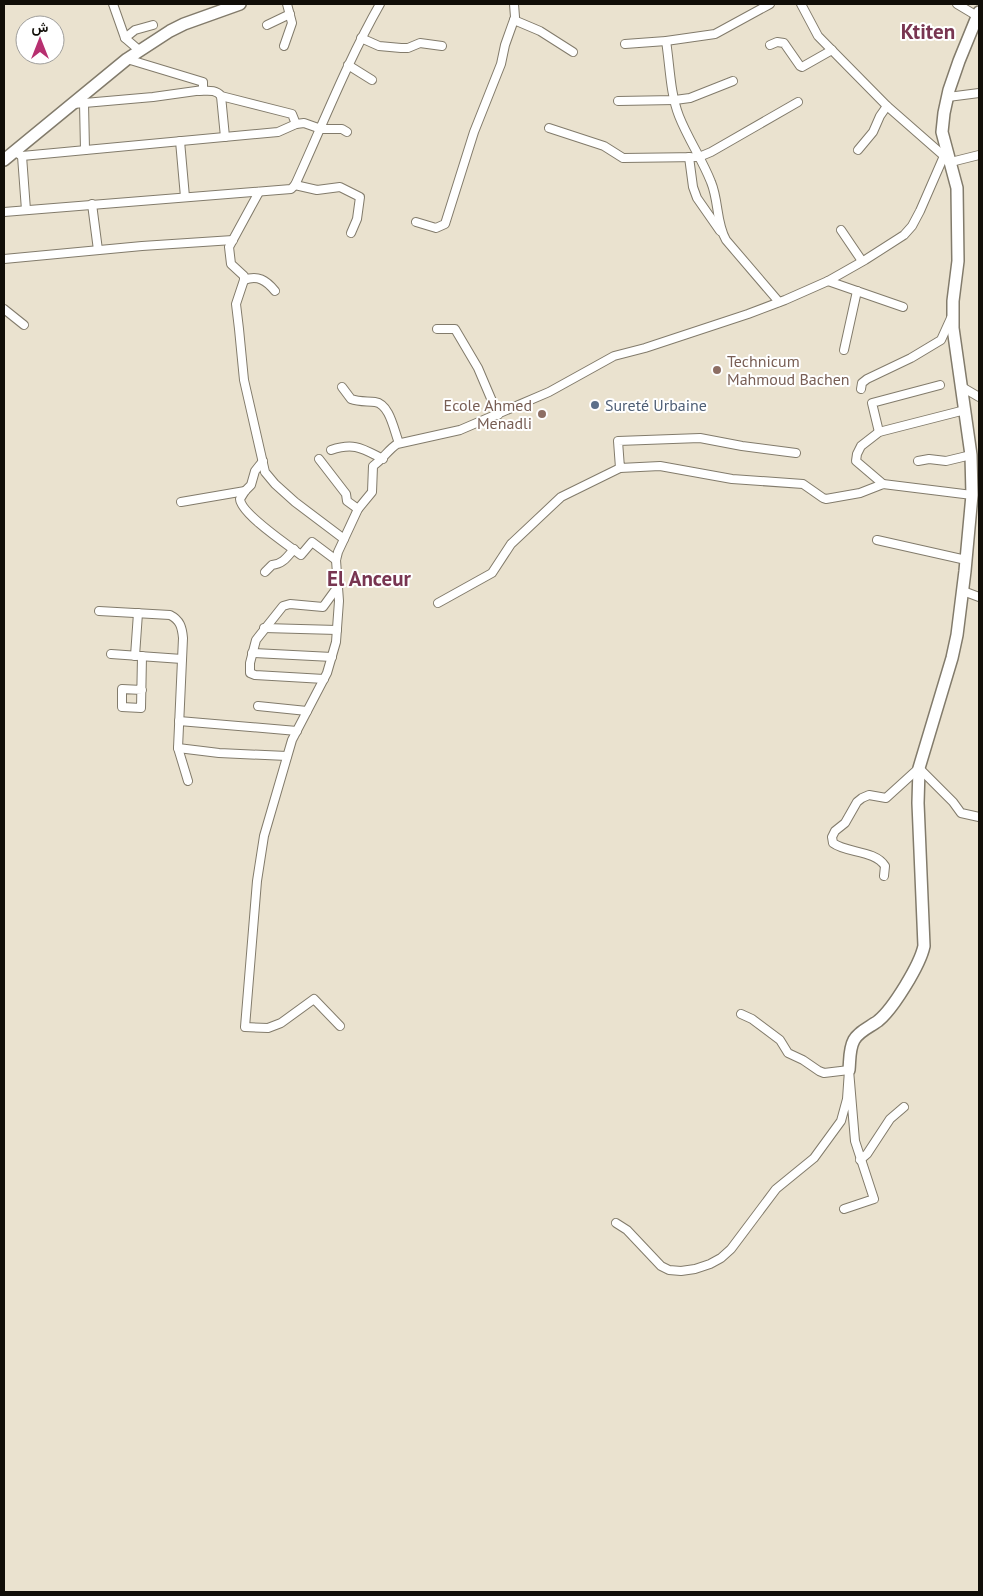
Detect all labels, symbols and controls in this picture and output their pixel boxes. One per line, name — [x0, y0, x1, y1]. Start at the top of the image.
north arrow — [15, 15, 65, 65]
text: ش — [32, 18, 49, 36]
district label: Ktiten — [901, 18, 955, 45]
place label: Technicum Mahmoud Bachen — [727, 351, 850, 389]
marker: Technicum Mahmoud Bachen — [711, 364, 723, 376]
place label: Ecole Ahmed Menadli — [444, 395, 532, 433]
place label: Sureté Urbaine — [605, 395, 707, 415]
marker: Sureté Urbaine — [589, 399, 601, 411]
marker: Ecole Ahmed Menadli — [536, 408, 548, 420]
district label: El Anceur — [327, 565, 412, 592]

